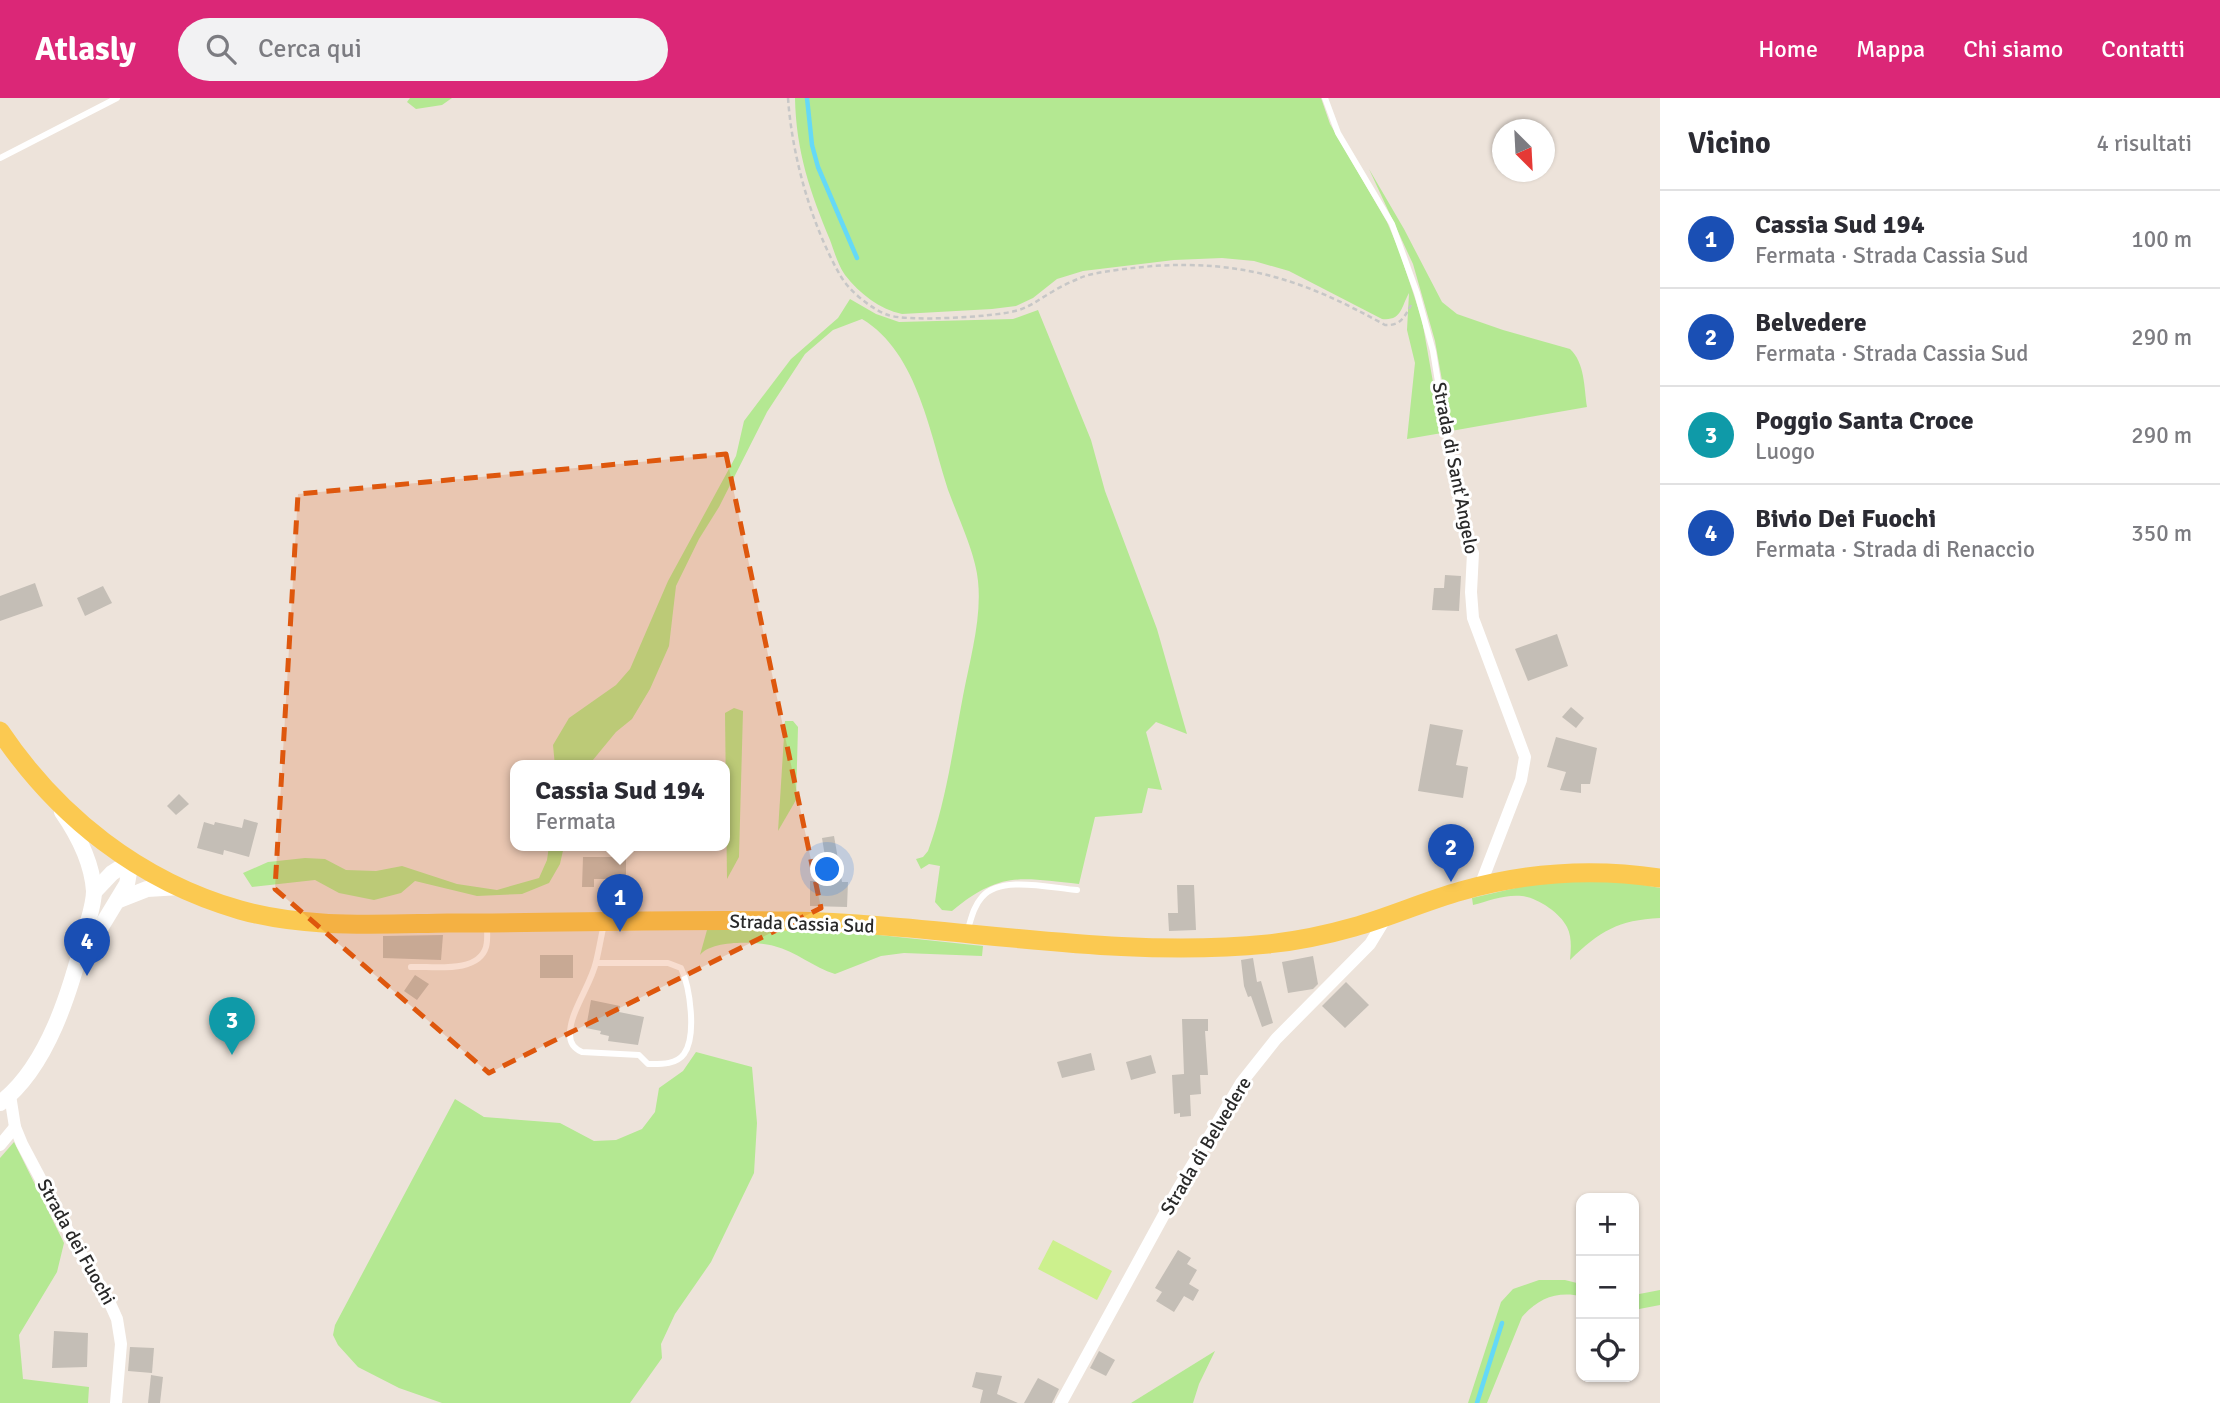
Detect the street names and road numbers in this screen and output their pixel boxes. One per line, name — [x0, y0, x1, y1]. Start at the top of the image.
street label: Strada di Sant'Angelo — [1427, 380, 1483, 556]
street label: Strada Cassia Sud — [729, 909, 875, 939]
street label: Strada di Belvedere — [1155, 1073, 1257, 1219]
street label: Strada dei Fuochi — [31, 1175, 121, 1309]

